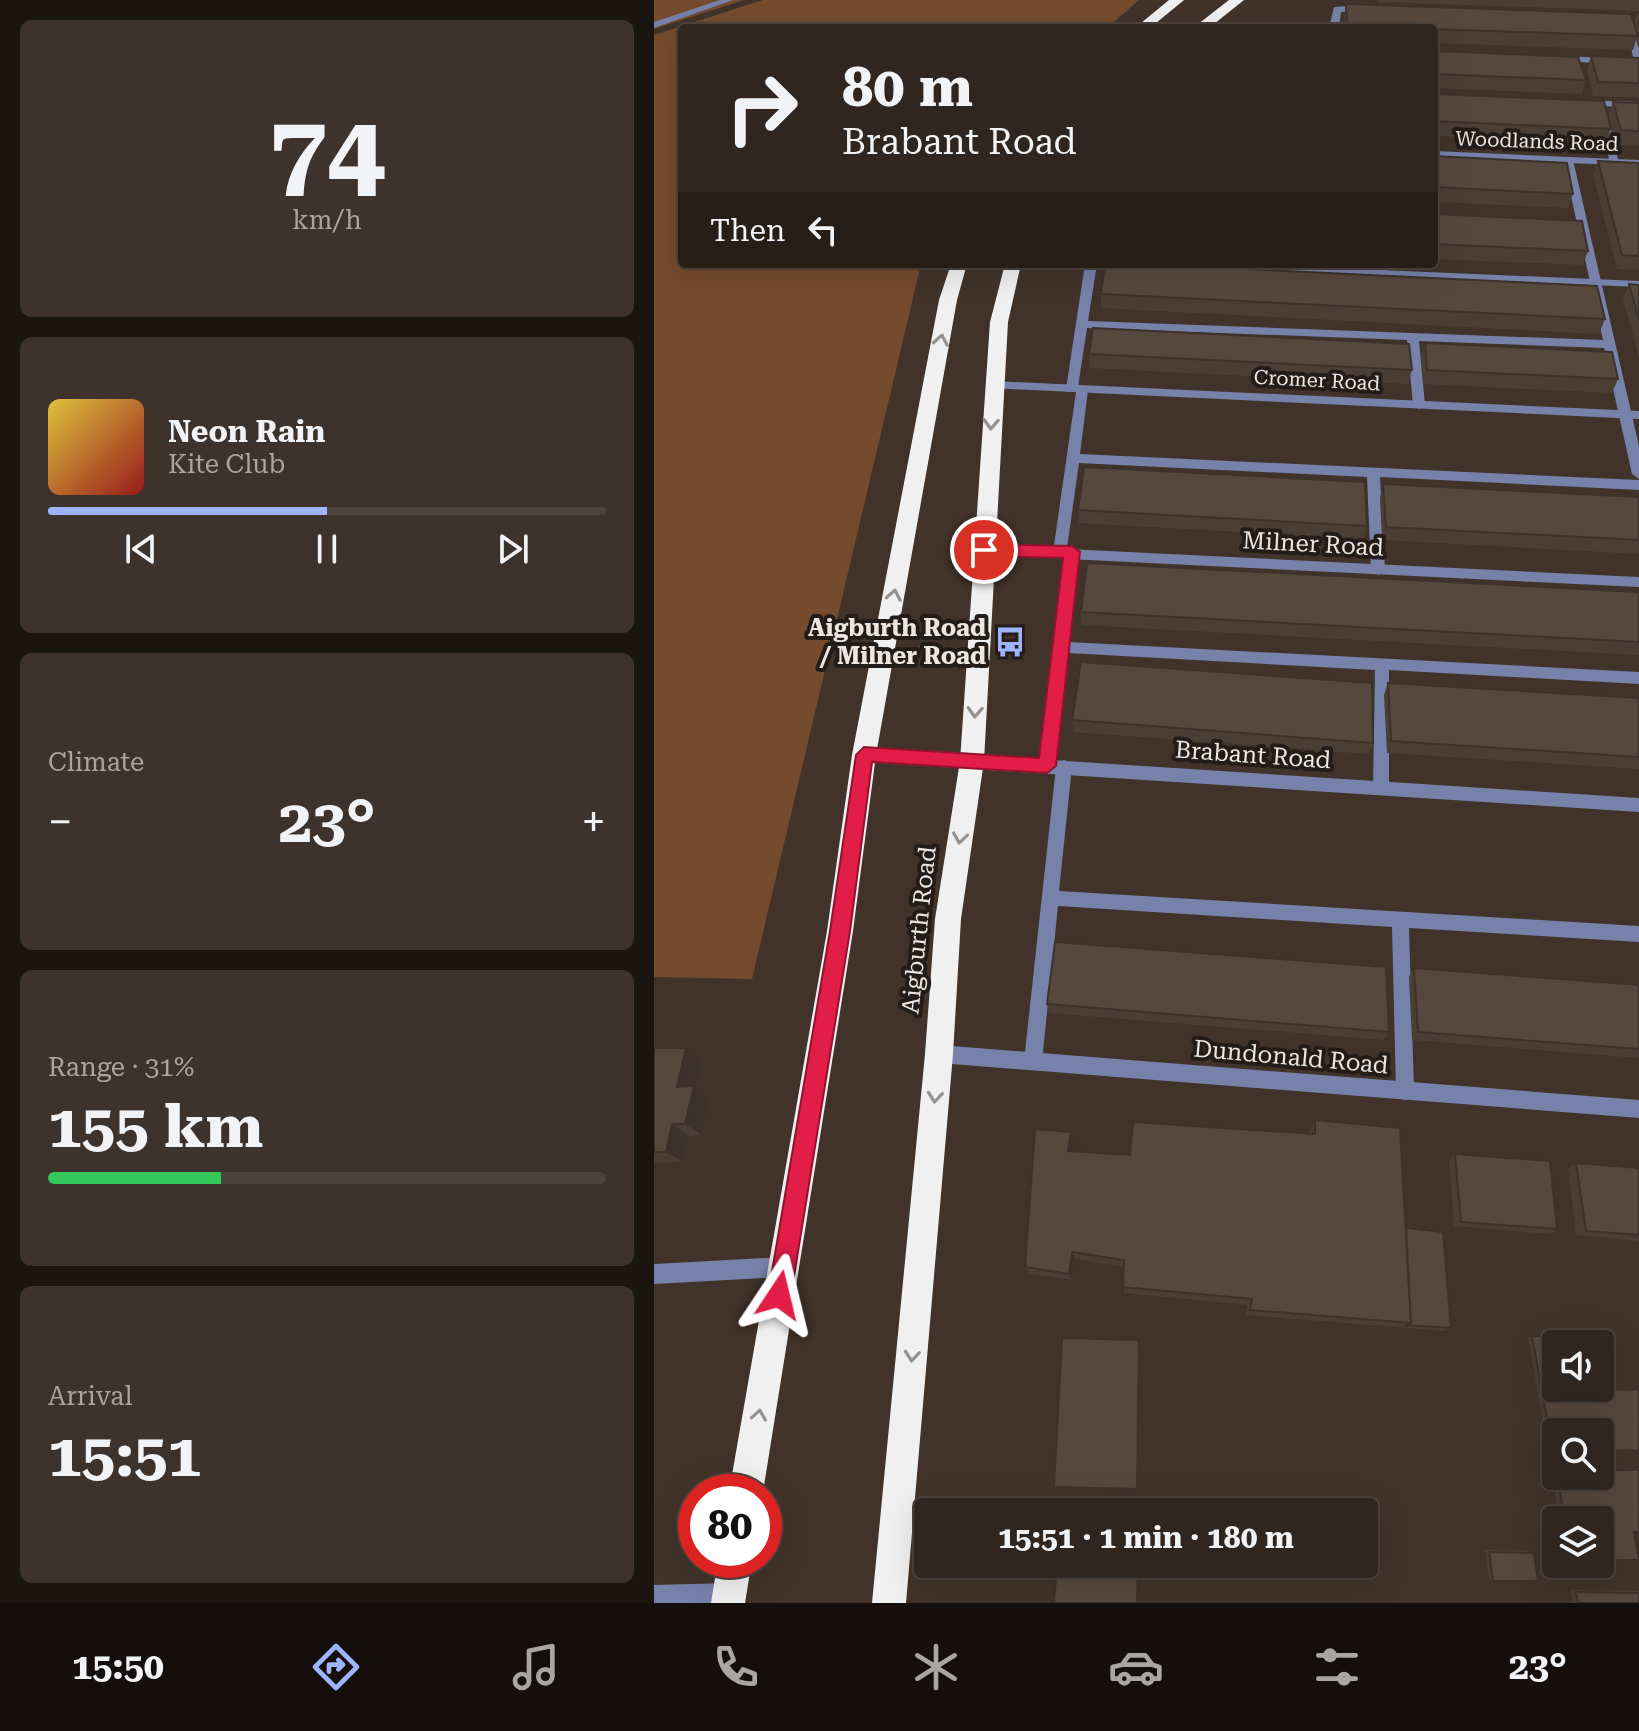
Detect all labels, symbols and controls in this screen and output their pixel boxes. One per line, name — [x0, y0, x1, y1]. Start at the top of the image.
text: 80 m — [842, 54, 973, 120]
icon: right — [710, 56, 814, 160]
text: 74 — [269, 92, 385, 213]
text: Brabant Road — [842, 121, 1077, 163]
street label: Woodlands Road — [1455, 126, 1619, 156]
text: km/h — [292, 205, 362, 235]
icon: left — [801, 208, 845, 252]
text: Then — [710, 213, 785, 248]
one-way arrow — [931, 333, 948, 346]
street label: Cromer Road — [1253, 365, 1381, 395]
text: Neon Rain — [168, 414, 325, 449]
one-way arrow — [983, 418, 1000, 431]
text: Kite Club — [168, 449, 285, 479]
pin — [950, 516, 1018, 584]
street label: Milner Road — [1242, 526, 1384, 562]
icon: previous — [119, 527, 163, 571]
icon: pause — [305, 527, 349, 571]
icon: next — [491, 527, 535, 571]
icon: arrive — [962, 528, 1006, 572]
one-way arrow — [884, 589, 901, 602]
place label: Aigburth Road / Milner Road — [808, 614, 986, 670]
bus stop icon: Aigburth Road / Milner Road — [993, 625, 1027, 659]
one-way arrow — [966, 706, 983, 718]
street label: Brabant Road — [1174, 736, 1332, 774]
text: Climate — [48, 747, 144, 777]
text: 23° — [278, 786, 376, 857]
text: − — [48, 796, 73, 848]
text: + — [581, 796, 606, 848]
one-way arrow — [952, 831, 969, 845]
street label: Aigburth Road — [896, 845, 942, 1015]
street label: Dundonald Road — [1192, 1035, 1390, 1079]
text: Range · 31% — [48, 1052, 194, 1082]
text: 155 km — [48, 1091, 263, 1162]
one-way arrow — [927, 1091, 944, 1104]
position arrow — [737, 1253, 821, 1337]
map controls — [1542, 1330, 1614, 1578]
button: sound — [1542, 1330, 1614, 1402]
one-way arrow — [903, 1350, 920, 1363]
text: Arrival — [48, 1381, 133, 1411]
one-way arrow — [750, 1408, 767, 1422]
button: search — [1542, 1418, 1614, 1490]
text: 15:51 — [48, 1420, 201, 1491]
speed limit sign: 80 — [678, 1474, 782, 1578]
button: layers — [1542, 1506, 1614, 1578]
text: 15:51 · 1 min · 180 m — [998, 1520, 1294, 1555]
icon: directions — [308, 1639, 364, 1695]
icon: music — [508, 1639, 564, 1695]
icon: phone — [708, 1639, 764, 1695]
icon: climate — [908, 1639, 964, 1695]
icon: car — [1108, 1639, 1164, 1695]
icon: filters — [1309, 1639, 1365, 1695]
text: 15:50 — [72, 1646, 164, 1688]
text: 23° — [1509, 1646, 1567, 1688]

